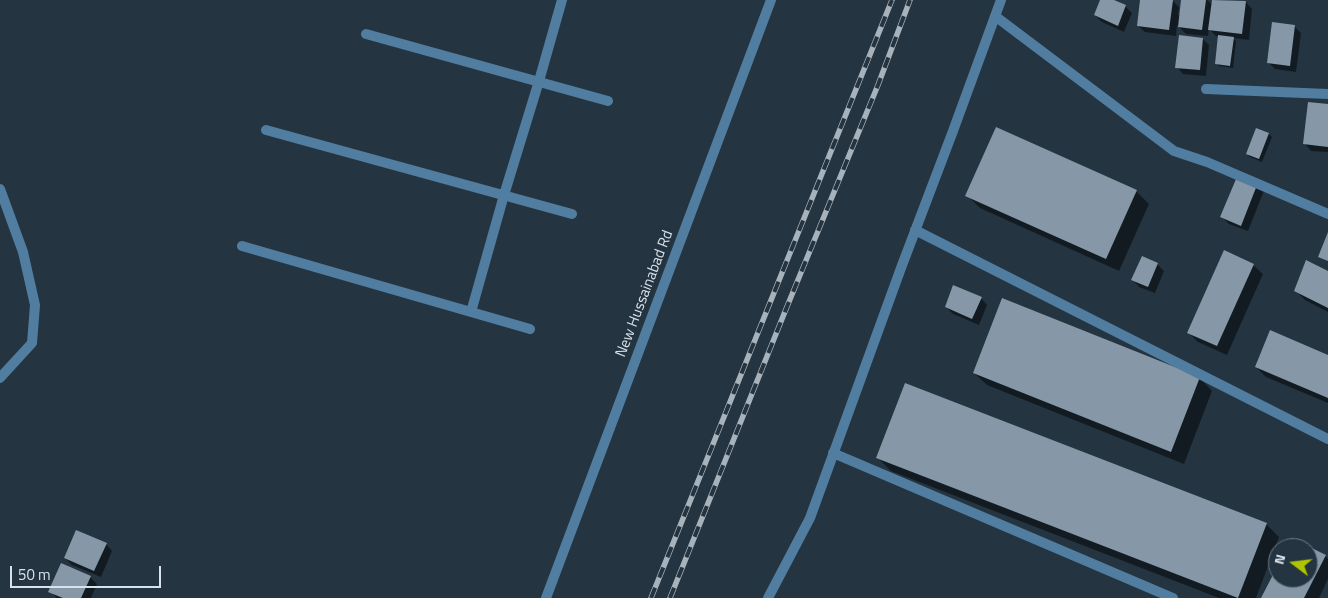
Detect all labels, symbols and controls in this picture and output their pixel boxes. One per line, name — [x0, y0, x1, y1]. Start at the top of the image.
street label: New Hussainabad Rd — [613, 228, 677, 360]
north arrow — [1268, 538, 1318, 588]
text: N — [1268, 552, 1290, 567]
scale bar — [12, 556, 164, 588]
text: 50 m — [18, 563, 51, 586]

